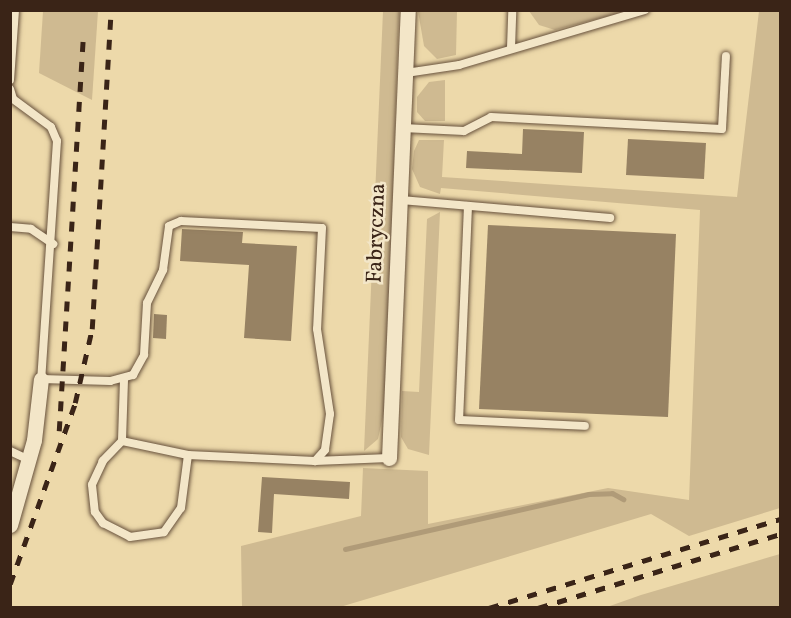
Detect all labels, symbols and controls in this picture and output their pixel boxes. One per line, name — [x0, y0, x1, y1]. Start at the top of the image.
street label: Fabryczna — [362, 183, 392, 283]

